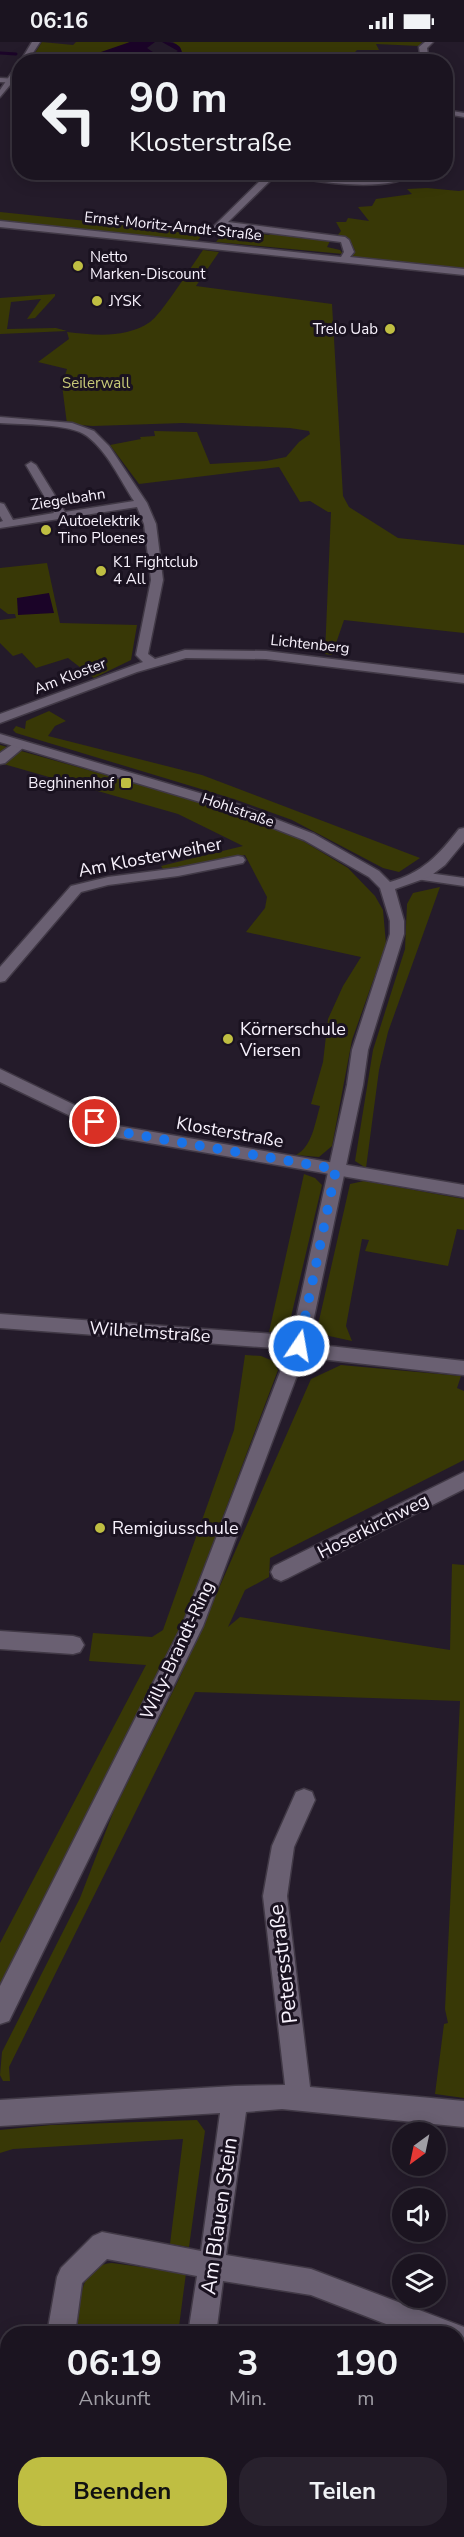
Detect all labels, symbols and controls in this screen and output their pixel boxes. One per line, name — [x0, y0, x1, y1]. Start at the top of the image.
text: 06:16 — [30, 6, 88, 36]
text: 90 m — [129, 70, 228, 127]
icon: left — [30, 78, 108, 156]
text: Klosterstraße — [129, 124, 292, 161]
street label: Ernst-Moritz-Arndt-Straße — [83, 207, 263, 245]
place label: Netto Marken-Discount — [90, 247, 206, 284]
marker: Netto Marken-Discount — [71, 259, 85, 273]
place label: JYSK — [108, 291, 142, 311]
marker: JYSK — [90, 294, 104, 308]
place label: Trelo Uab — [313, 319, 378, 339]
marker: Trelo Uab — [383, 322, 397, 336]
park label: Seilerwall — [62, 373, 131, 393]
street label: Ziegelbahn — [29, 483, 107, 515]
place label: Autoelektrik Tino Ploenes — [58, 511, 145, 548]
marker: Autoelektrik Tino Ploenes — [39, 523, 53, 537]
place label: K1 Fightclub 4 All — [113, 552, 198, 589]
marker: K1 Fightclub 4 All — [94, 564, 108, 578]
street label: Lichtenberg — [269, 630, 351, 658]
street label: Am Kloster — [31, 653, 109, 699]
place label: Beghinenhof — [28, 773, 115, 793]
marker: Beghinenhof — [119, 776, 133, 790]
street label: Hohlstraße — [199, 788, 277, 832]
street label: Am Klosterweiher — [76, 831, 224, 883]
place label: Körnerschule Viersen — [239, 1017, 346, 1062]
marker: Körnerschule Viersen — [221, 1032, 235, 1046]
pin — [69, 1096, 120, 1147]
icon: arrive — [78, 1105, 111, 1138]
street label: Klosterstraße — [174, 1111, 286, 1153]
position arrow — [267, 1314, 331, 1378]
street label: Wilhelmstraße — [89, 1316, 211, 1348]
street label: Hoserkirchweg — [313, 1488, 433, 1564]
place label: Remigiusschule — [112, 1516, 239, 1540]
marker: Remigiusschule — [93, 1521, 107, 1535]
street label: Willy-Brandt-Ring — [134, 1577, 220, 1723]
street label: Petersstraße — [262, 1903, 304, 2025]
north arrow — [392, 2122, 446, 2176]
map controls — [392, 2122, 446, 2308]
street label: Am Blauen Stein — [194, 2136, 244, 2296]
button: sound — [392, 2188, 446, 2242]
button: layers — [392, 2254, 446, 2308]
text: 06:19 — [67, 2339, 162, 2388]
text: 3 — [237, 2339, 259, 2388]
text: 190 — [333, 2339, 398, 2388]
text: Ankunft — [79, 2385, 150, 2412]
text: Min. — [229, 2385, 267, 2412]
text: m — [357, 2385, 374, 2412]
button: Beenden — [18, 2457, 227, 2526]
button: Teilen — [239, 2457, 447, 2526]

